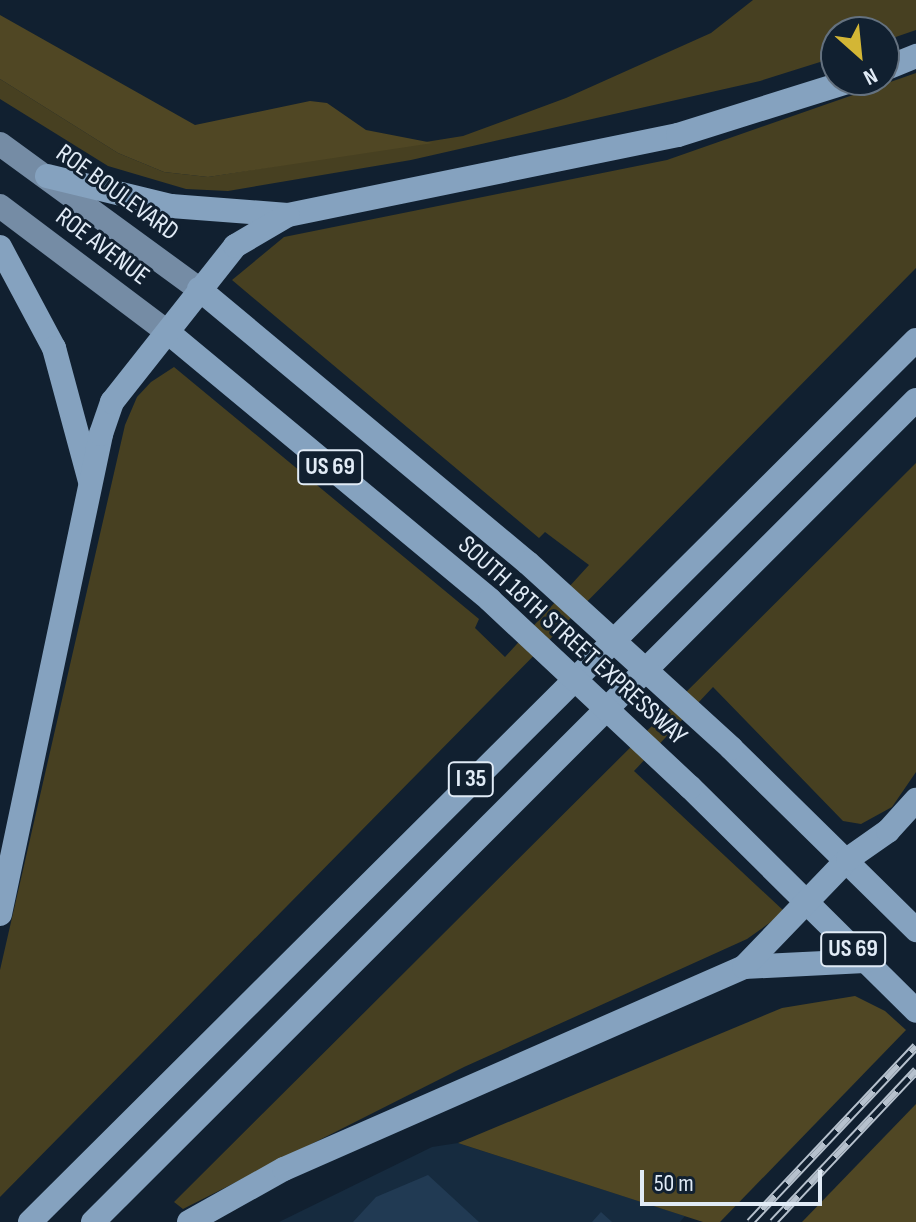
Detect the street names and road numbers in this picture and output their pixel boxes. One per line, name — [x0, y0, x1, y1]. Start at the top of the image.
street label: ROE BOULEVARD — [50, 138, 184, 248]
street label: ROE AVENUE — [49, 202, 155, 292]
road number: US 69 — [296, 447, 364, 487]
street label: SOUTH 18TH STREET EXPRESSWAY — [451, 530, 693, 752]
road number: I 35 — [447, 759, 495, 799]
road number: US 69 — [819, 929, 887, 969]

